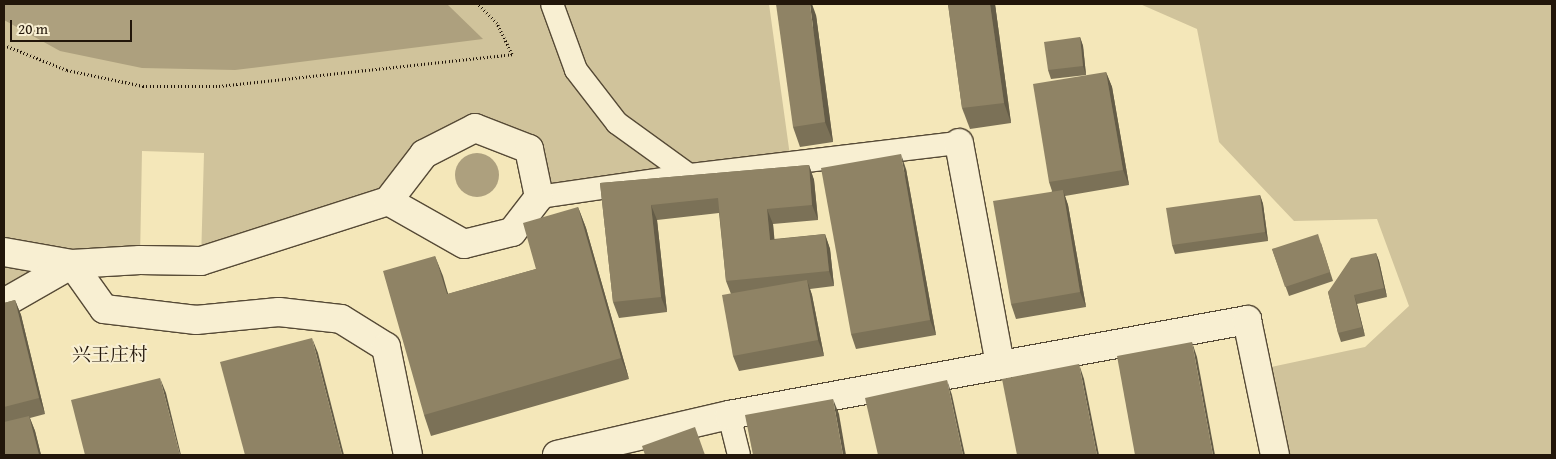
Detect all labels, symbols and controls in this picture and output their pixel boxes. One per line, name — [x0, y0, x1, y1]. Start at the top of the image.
scale bar — [12, 10, 135, 42]
text: 20 m — [18, 18, 48, 39]
district label: 兴王庄村 — [72, 344, 148, 366]

